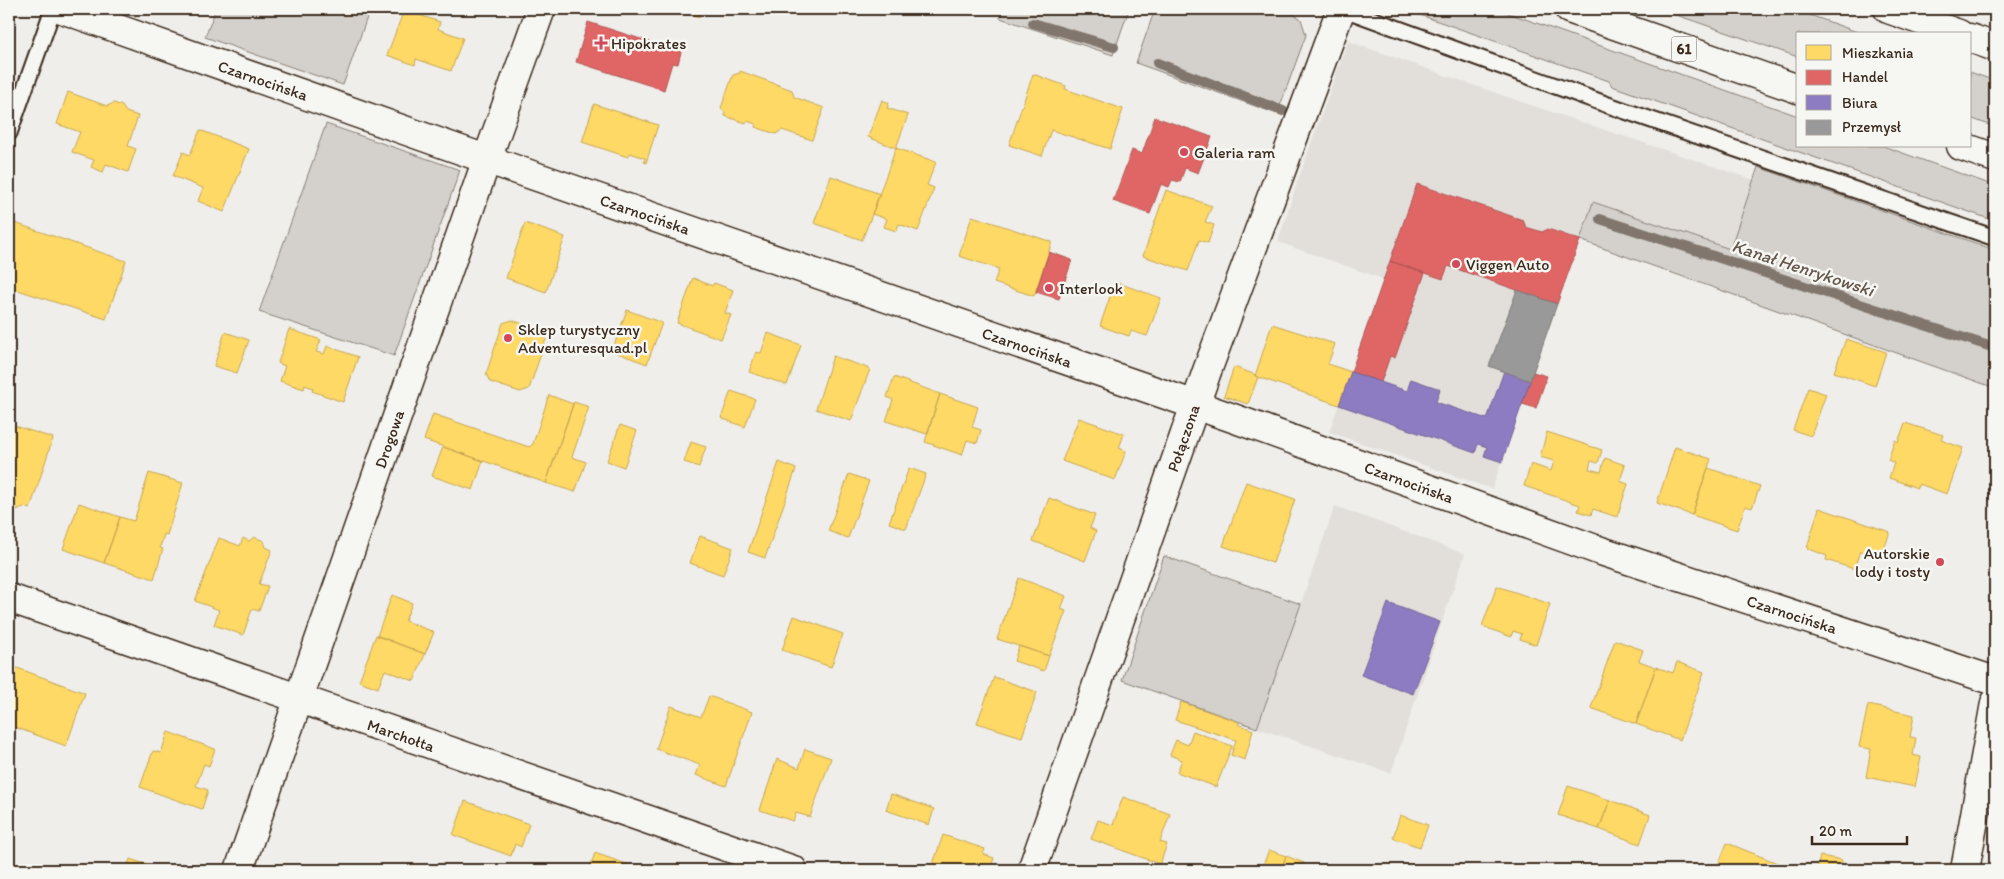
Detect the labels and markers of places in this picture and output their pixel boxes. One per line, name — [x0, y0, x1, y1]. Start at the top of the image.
place label: Hipokrates — [611, 34, 686, 53]
marker: Hipokrates — [595, 37, 607, 49]
place label: Galeria ram — [1194, 143, 1276, 162]
marker: Galeria ram — [1178, 146, 1190, 158]
place label: Viggen Auto — [1466, 255, 1549, 274]
marker: Viggen Auto — [1450, 258, 1462, 270]
place label: Interlook — [1059, 279, 1123, 298]
marker: Interlook — [1043, 282, 1055, 294]
place label: Sklep turystyczny Adventuresquad.pl — [518, 320, 648, 357]
marker: Sklep turystyczny Adventuresquad.pl — [502, 332, 514, 344]
place label: Autorskie lody i tosty — [1855, 544, 1930, 581]
marker: Autorskie lody i tosty — [1934, 556, 1946, 568]

